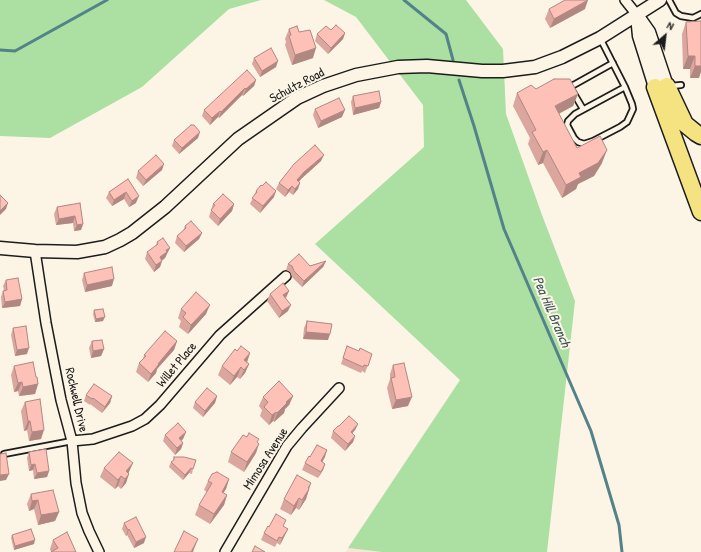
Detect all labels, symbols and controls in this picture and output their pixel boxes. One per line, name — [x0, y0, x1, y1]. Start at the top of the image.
north arrow — [645, 16, 685, 56]
text: N — [665, 18, 676, 33]
street label: Schultz Road — [267, 65, 327, 107]
water label: Pea Hill Branch — [529, 274, 573, 350]
street label: Willet Place — [154, 339, 200, 391]
street label: Rockwell Drive — [61, 366, 91, 434]
street label: Mimosa Avenue — [240, 425, 292, 493]

